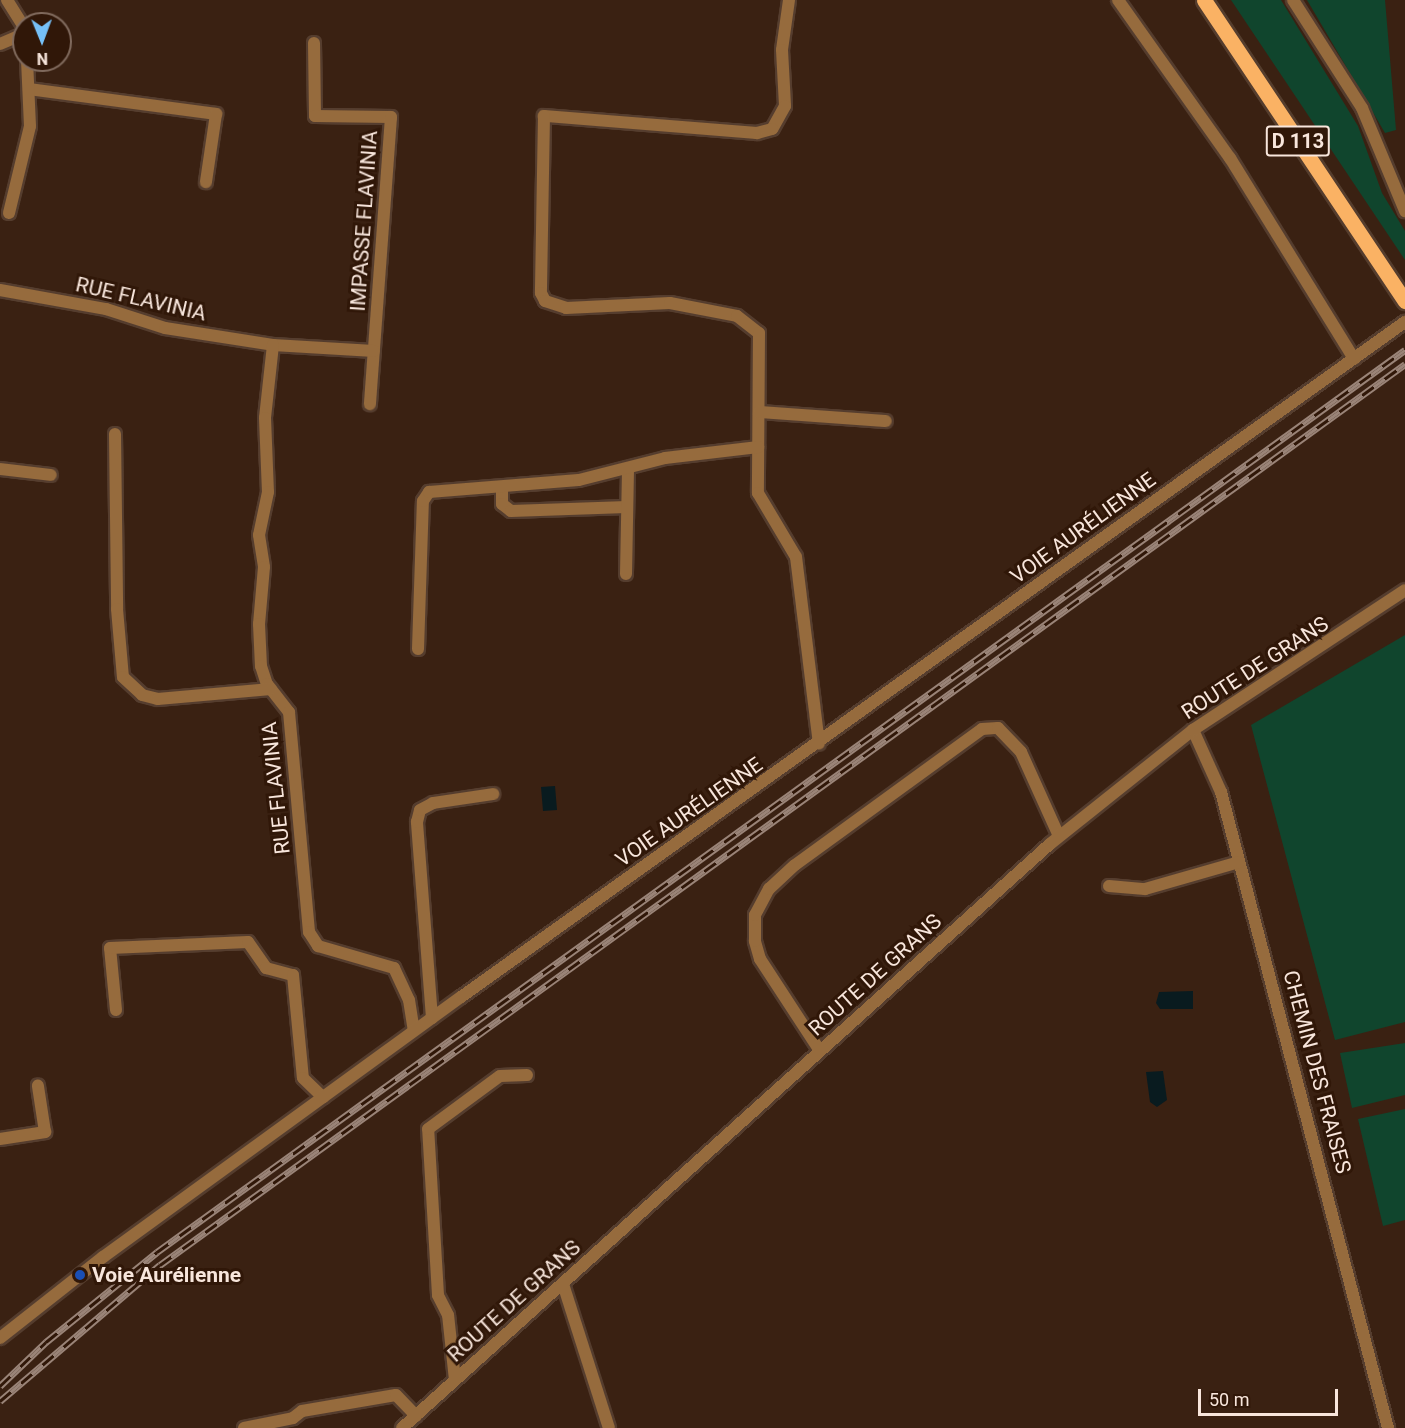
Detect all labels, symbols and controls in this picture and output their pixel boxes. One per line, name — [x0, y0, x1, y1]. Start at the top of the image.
north arrow — [12, 12, 72, 72]
text: N — [36, 49, 48, 68]
road number: D 113 — [1265, 124, 1331, 158]
street label: IMPASSE FLAVINIA — [345, 130, 383, 312]
street label: RUE FLAVINIA — [73, 272, 209, 326]
street label: VOIE AURÉLIENNE — [1005, 467, 1161, 589]
street label: ROUTE DE GRANS — [1177, 611, 1333, 725]
street label: RUE FLAVINIA — [257, 720, 295, 856]
street label: VOIE AURÉLIENNE — [611, 752, 767, 872]
street label: ROUTE DE GRANS — [803, 909, 947, 1041]
street label: CHEMIN DES FRAISES — [1278, 968, 1356, 1176]
street label: ROUTE DE GRANS — [442, 1235, 586, 1367]
place label: Voie Aurélienne — [92, 1262, 241, 1288]
marker: Voie Aurélienne — [73, 1268, 87, 1282]
scale bar — [1201, 1377, 1340, 1415]
text: 50 m — [1209, 1389, 1249, 1410]

